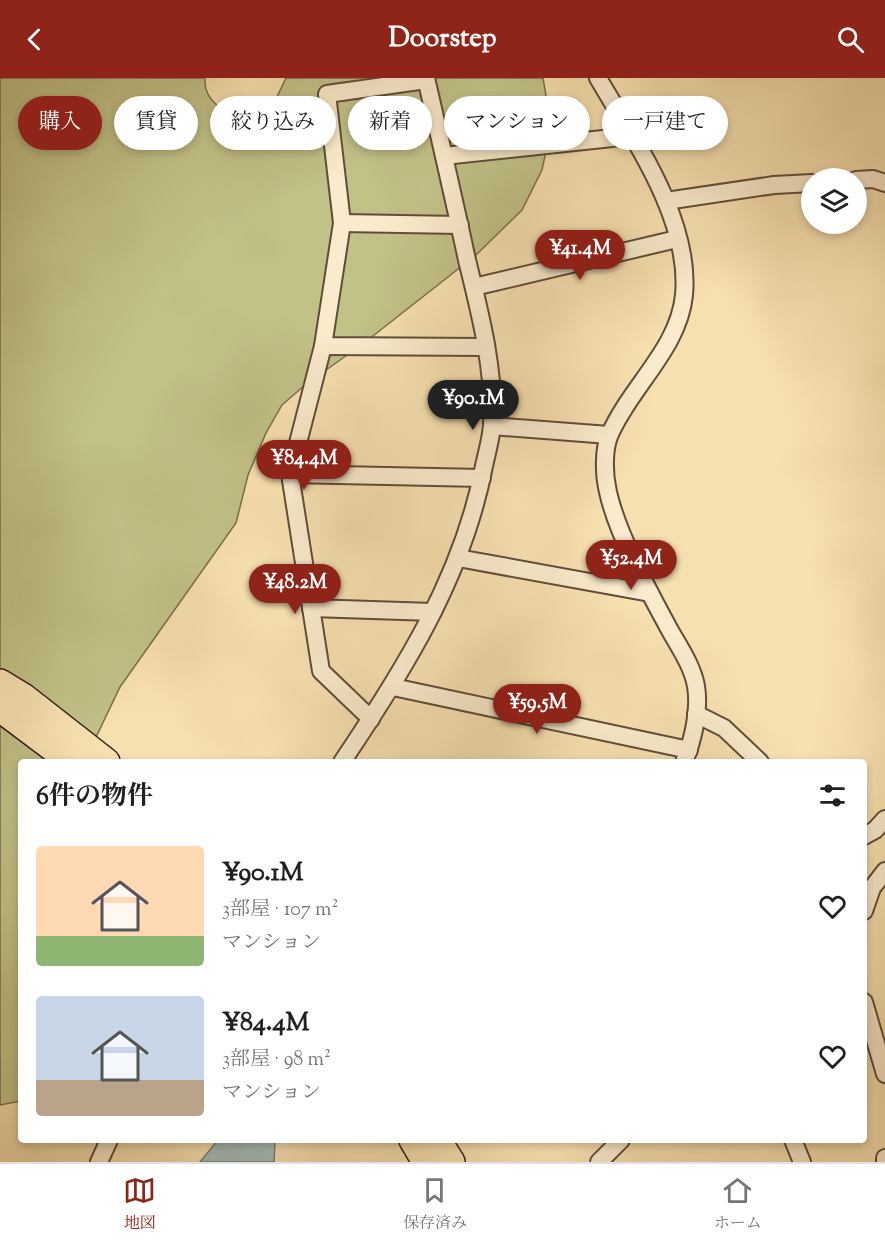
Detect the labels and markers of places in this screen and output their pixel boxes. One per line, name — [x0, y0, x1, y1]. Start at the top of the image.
pin: ¥41.4M — [531, 230, 629, 281]
pin: ¥90.1M — [424, 380, 522, 431]
pin: ¥84.4M — [255, 440, 353, 491]
pin: ¥52.4M — [582, 540, 680, 591]
pin: ¥48.2M — [246, 564, 344, 615]
pin: ¥59.5M — [488, 684, 586, 735]

